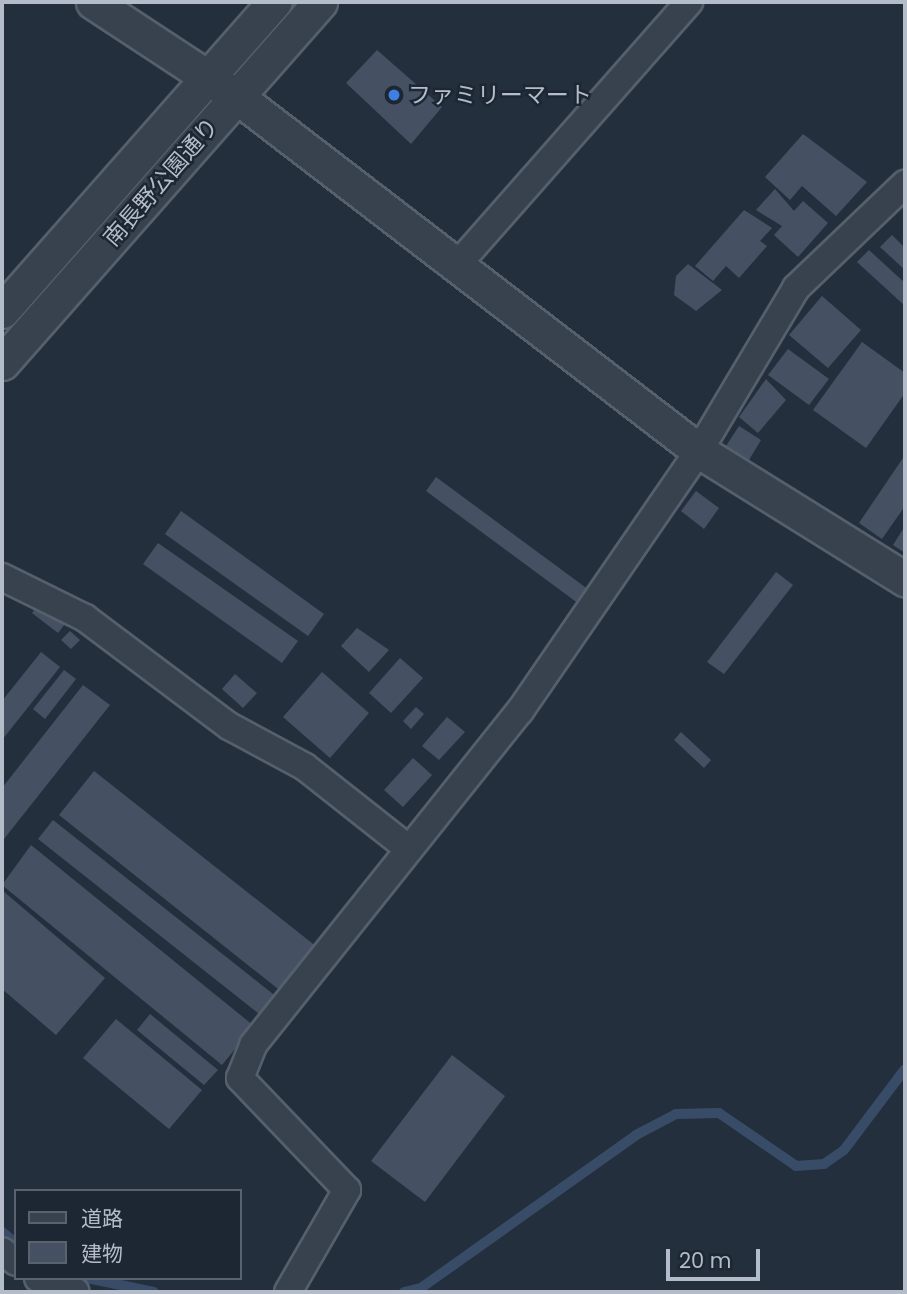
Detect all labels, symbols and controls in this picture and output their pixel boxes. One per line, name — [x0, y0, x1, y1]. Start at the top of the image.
place label: ファミリーマート — [408, 81, 592, 109]
marker: ファミリーマート — [386, 87, 402, 103]
street label: 南長野公園通り — [98, 112, 224, 252]
legend — [14, 1189, 242, 1280]
text: 道路 — [81, 1204, 123, 1233]
scale bar — [669, 1234, 764, 1278]
text: 建物 — [81, 1239, 123, 1268]
text: 20 m — [679, 1246, 732, 1275]

